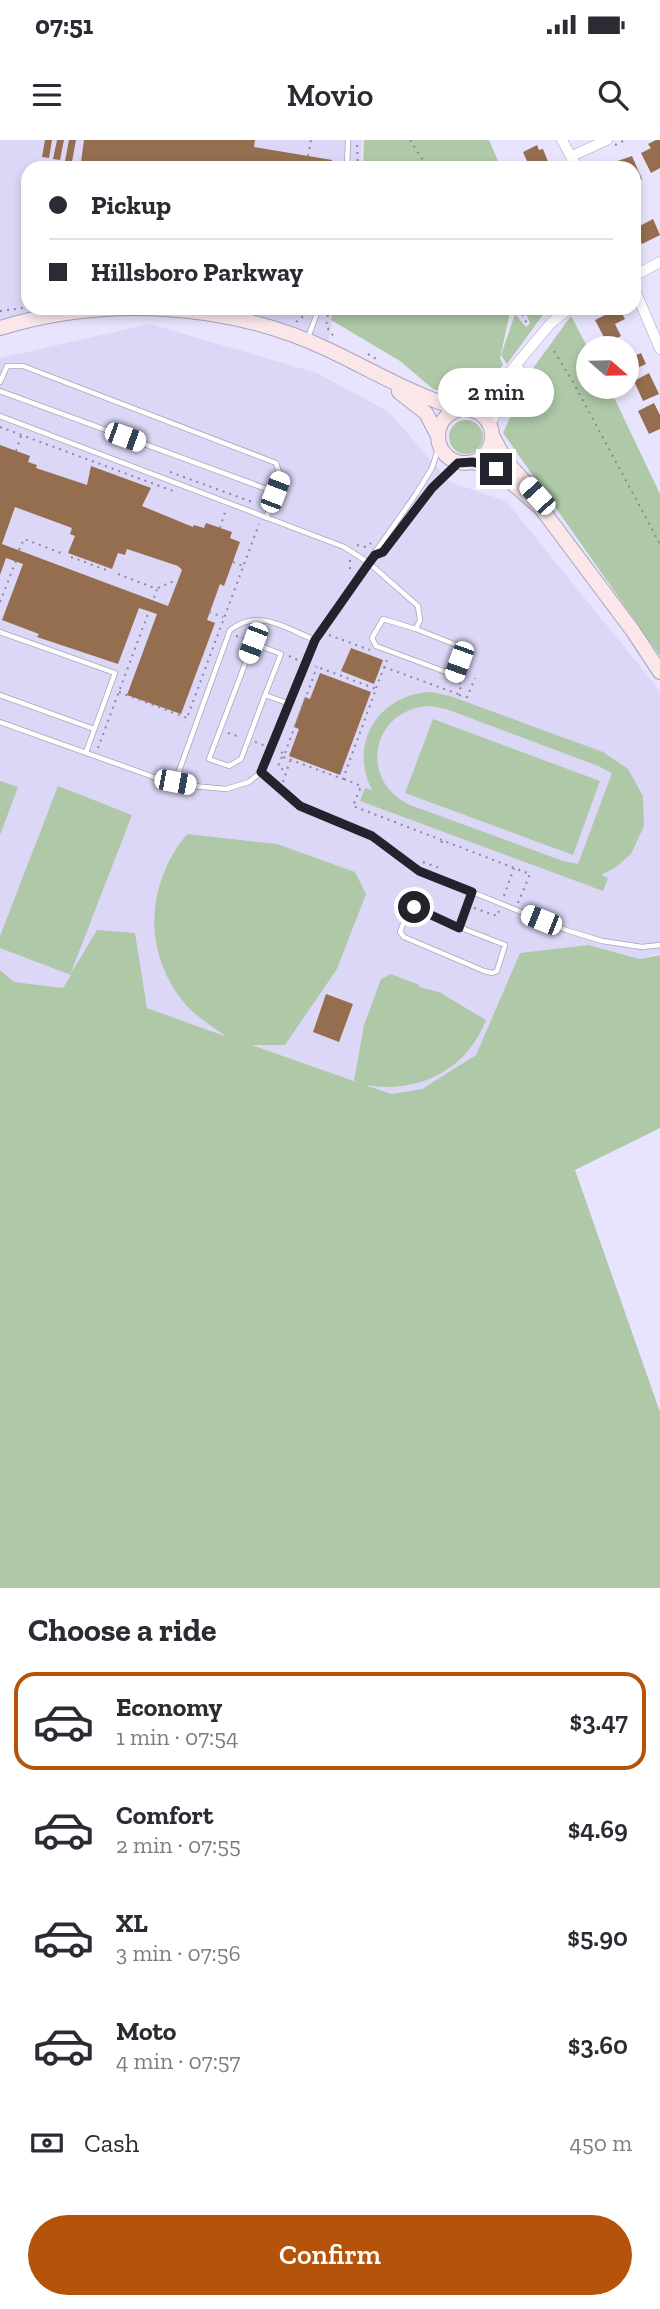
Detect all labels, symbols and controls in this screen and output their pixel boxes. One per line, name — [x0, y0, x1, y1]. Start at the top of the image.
text: 07:51 — [35, 9, 93, 41]
icon: menu — [28, 76, 66, 114]
text: Movio — [287, 76, 373, 114]
icon: search — [594, 76, 632, 114]
text: Pickup — [91, 189, 171, 221]
text: Hillsboro Parkway — [91, 256, 303, 288]
north arrow — [576, 336, 639, 399]
map controls — [576, 336, 639, 399]
callout: 2 min — [438, 368, 554, 416]
text: 2 min — [467, 378, 525, 406]
car — [102, 420, 149, 454]
route end — [480, 453, 512, 485]
car — [258, 469, 293, 515]
car — [516, 473, 559, 519]
car — [236, 620, 271, 666]
car — [442, 639, 477, 685]
car — [153, 768, 198, 796]
route start — [398, 891, 430, 923]
car — [518, 902, 565, 938]
text: Choose a ride — [28, 1611, 216, 1649]
icon: car — [32, 1690, 95, 1753]
text: Economy — [116, 1691, 222, 1723]
text: $3.47 — [570, 1705, 628, 1737]
text: 1 min · 07:54 — [116, 1723, 238, 1751]
icon: car — [32, 1798, 95, 1861]
text: Comfort — [116, 1799, 213, 1831]
text: $4.69 — [568, 1813, 628, 1845]
text: 2 min · 07:55 — [116, 1831, 241, 1859]
icon: car — [32, 1906, 95, 1969]
text: XL — [116, 1907, 148, 1939]
text: $5.90 — [567, 1921, 628, 1953]
text: 3 min · 07:56 — [116, 1939, 241, 1967]
icon: car — [32, 2014, 95, 2077]
text: Moto — [116, 2015, 176, 2047]
text: $3.60 — [568, 2029, 628, 2061]
text: 4 min · 07:57 — [116, 2047, 240, 2075]
icon: cash — [28, 2124, 66, 2162]
text: Cash — [84, 2127, 139, 2159]
text: 450 m — [570, 2129, 632, 2157]
button: Confirm — [28, 2215, 632, 2295]

